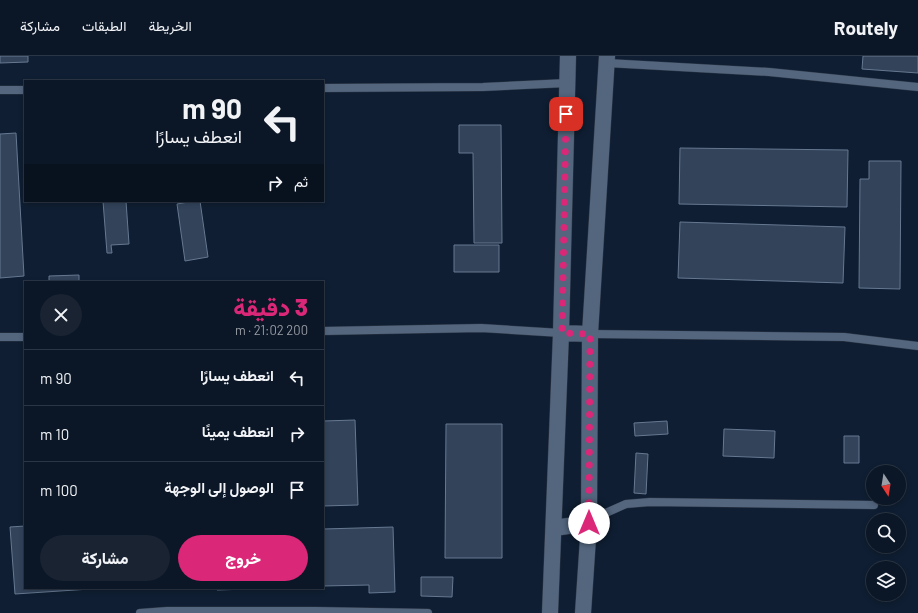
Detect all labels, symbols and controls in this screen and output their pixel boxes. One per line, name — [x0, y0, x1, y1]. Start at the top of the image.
text: Routely — [834, 16, 898, 39]
text: مشاركة — [20, 17, 60, 34]
text: الطبقات — [82, 17, 126, 34]
text: الخريطة — [148, 17, 192, 34]
text: 90 m — [182, 91, 242, 125]
icon: left — [256, 96, 308, 148]
pin — [549, 97, 583, 131]
icon: arrive — [555, 103, 577, 125]
text: انعطف يسارًا — [155, 125, 242, 147]
icon: right — [264, 172, 286, 194]
text: ثم — [294, 172, 308, 190]
text: 3 دقيقة — [233, 292, 308, 321]
button: close — [40, 294, 82, 336]
text: 200 m · 21:02 — [235, 322, 308, 338]
text: انعطف يسارًا — [200, 366, 274, 384]
icon: left — [286, 367, 308, 389]
text: 90 m — [40, 369, 72, 387]
text: انعطف يمينًا — [202, 422, 274, 440]
icon: right — [286, 423, 308, 445]
text: 10 m — [40, 425, 69, 443]
north arrow — [866, 465, 906, 505]
map controls — [866, 465, 906, 601]
text: الوصول إلى الوجهة — [164, 478, 274, 496]
icon: arrive — [286, 479, 308, 501]
text: 100 m — [40, 481, 78, 499]
position arrow — [568, 502, 610, 544]
button: search — [866, 513, 906, 553]
button: مشاركة — [40, 535, 170, 581]
button: خروج — [178, 535, 308, 581]
button: layers — [866, 561, 906, 601]

